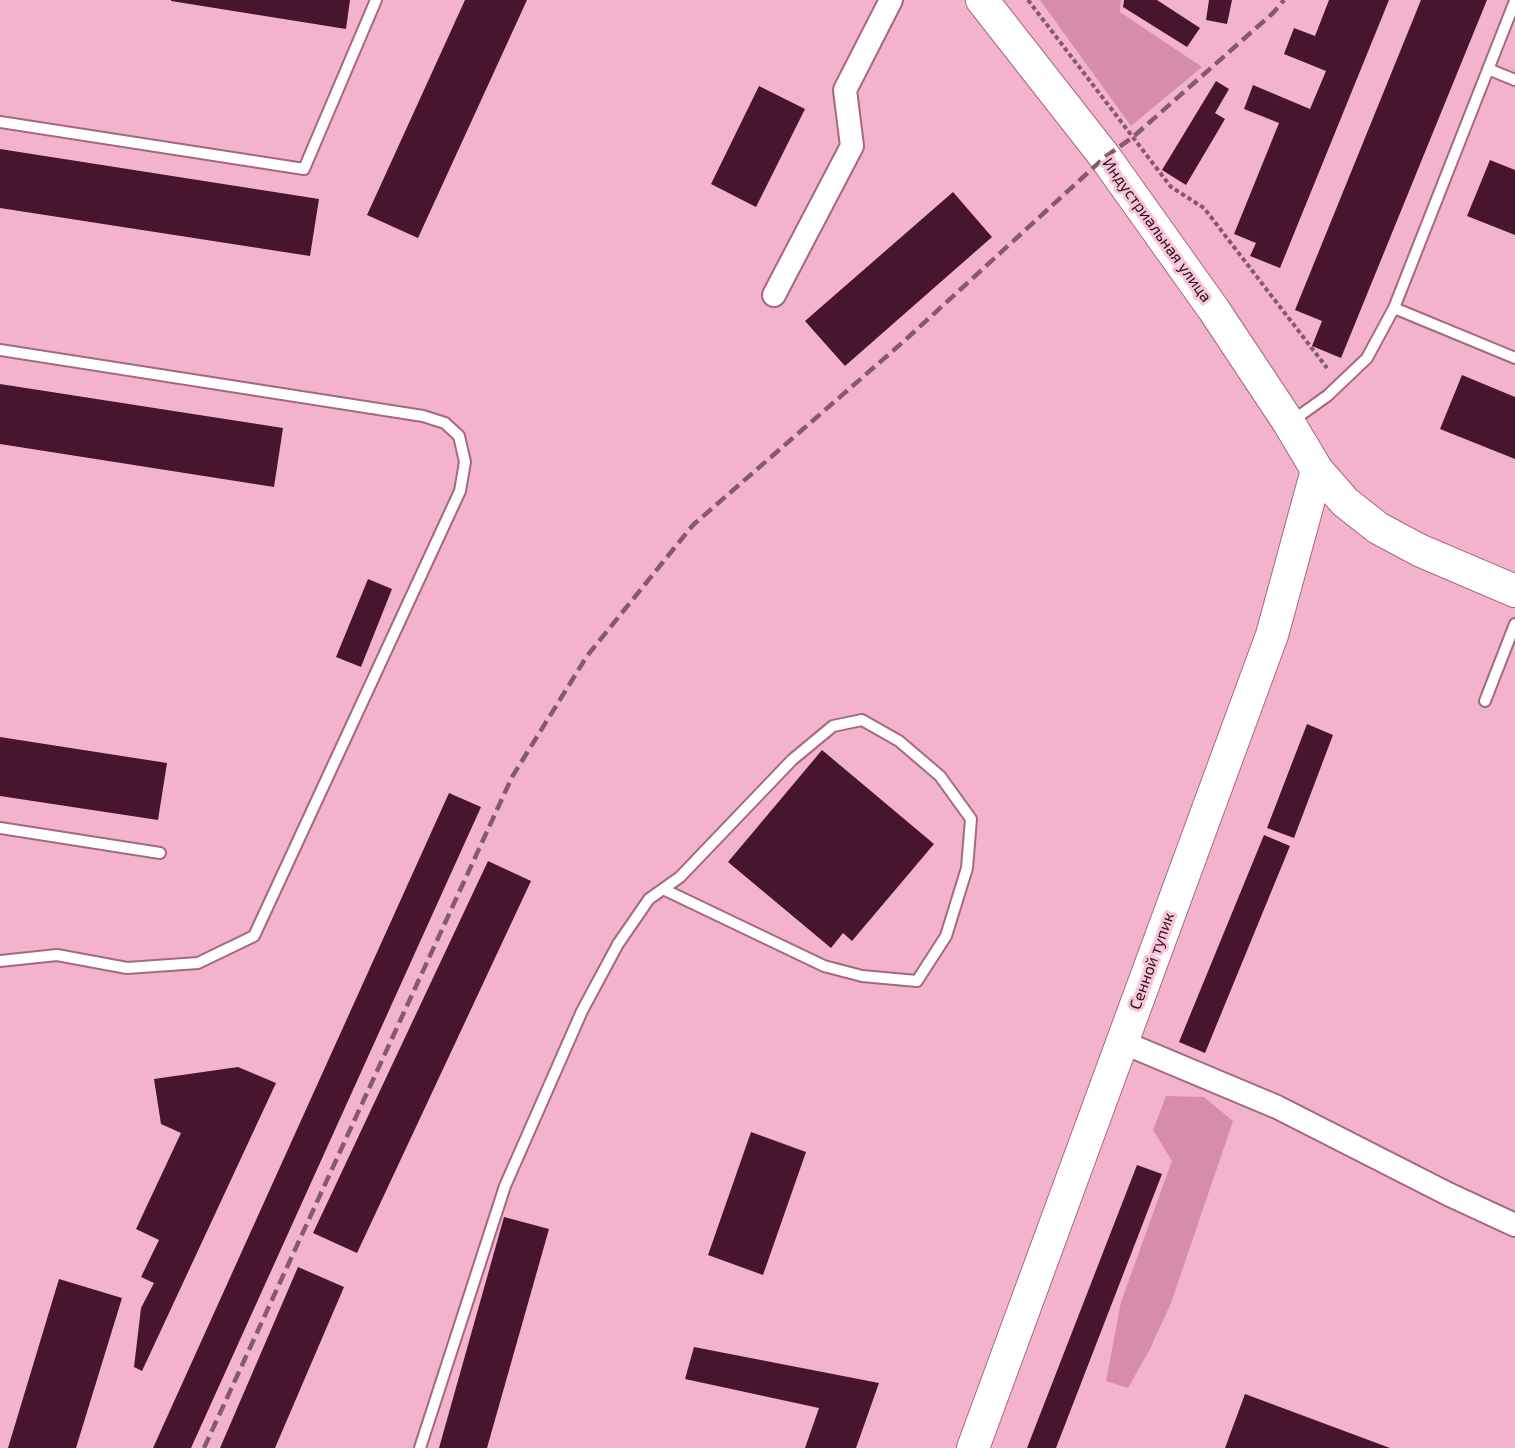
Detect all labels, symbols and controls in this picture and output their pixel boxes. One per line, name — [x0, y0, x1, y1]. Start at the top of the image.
street label: Индустриальная улица — [1098, 154, 1216, 306]
street label: Сенной тупик — [1126, 910, 1178, 1012]

